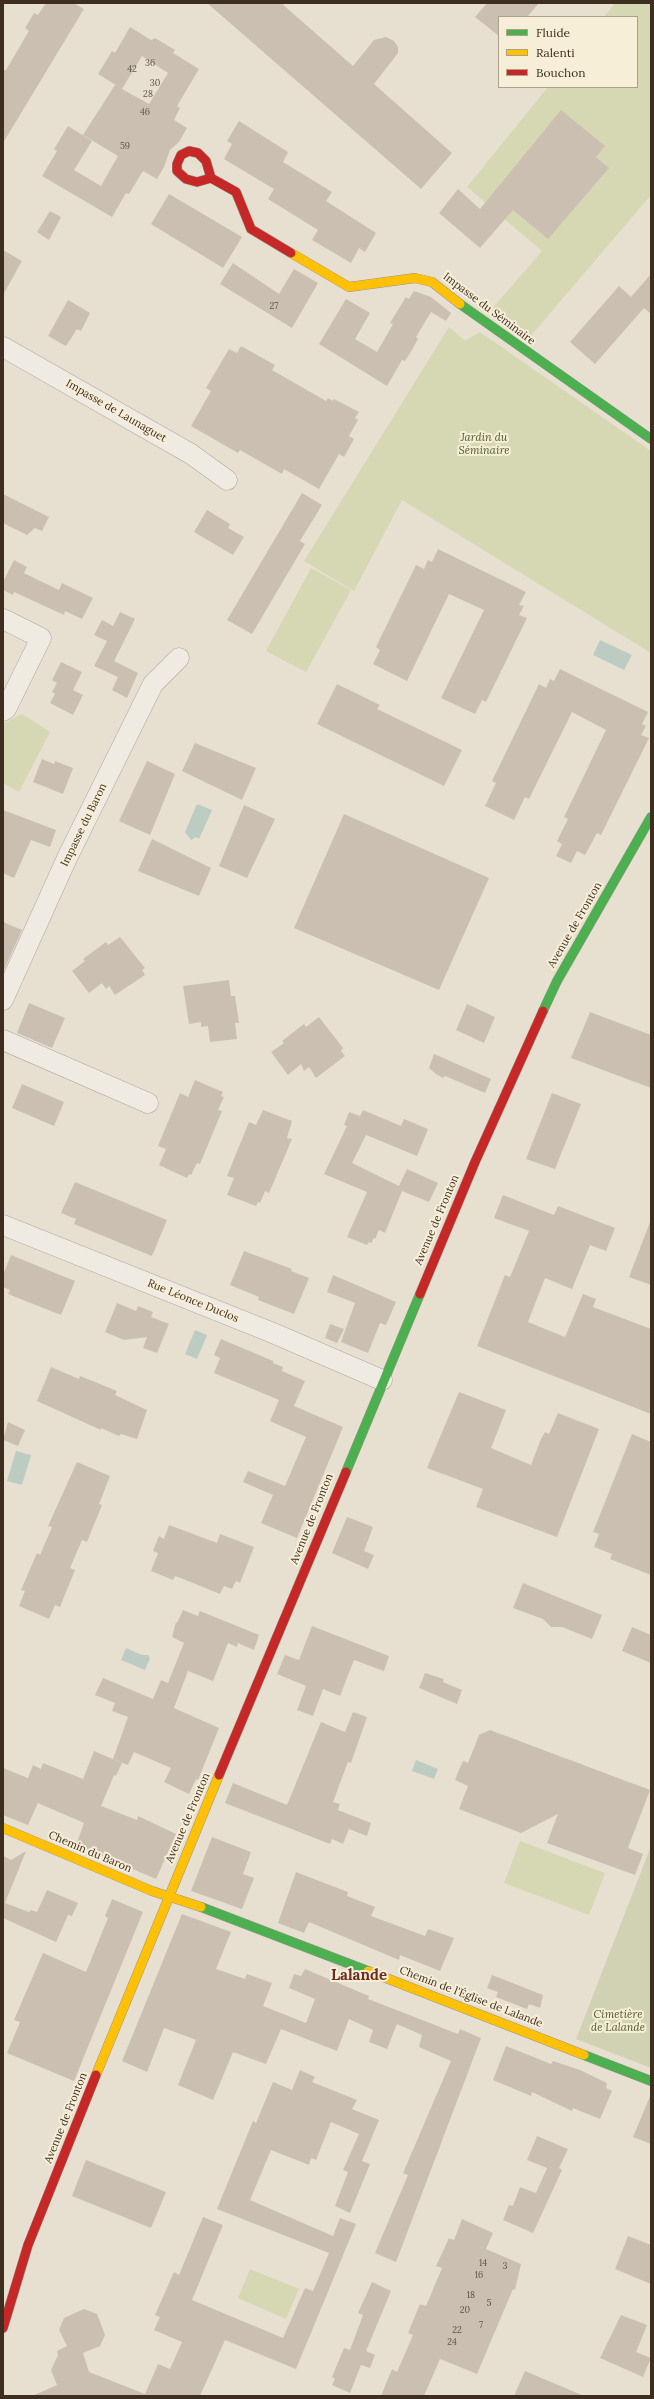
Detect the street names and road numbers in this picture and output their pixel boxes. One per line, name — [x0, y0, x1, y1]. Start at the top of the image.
street label: Impasse du Séminaire — [440, 270, 538, 348]
street label: Impasse de Launaguet — [63, 377, 169, 445]
street label: Impasse du Baron — [58, 781, 110, 869]
street label: Avenue de Fronton — [545, 880, 605, 970]
street label: Avenue de Fronton — [412, 1173, 462, 1267]
street label: Rue Léonce Duclos — [145, 1277, 241, 1325]
street label: Avenue de Fronton — [288, 1472, 336, 1566]
street label: Avenue de Fronton — [163, 1771, 213, 1865]
street label: Chemin du Baron — [46, 1829, 134, 1875]
street label: Chemin de l'Église de Lalande — [398, 1964, 544, 2030]
street label: Avenue de Fronton — [42, 2071, 90, 2165]

